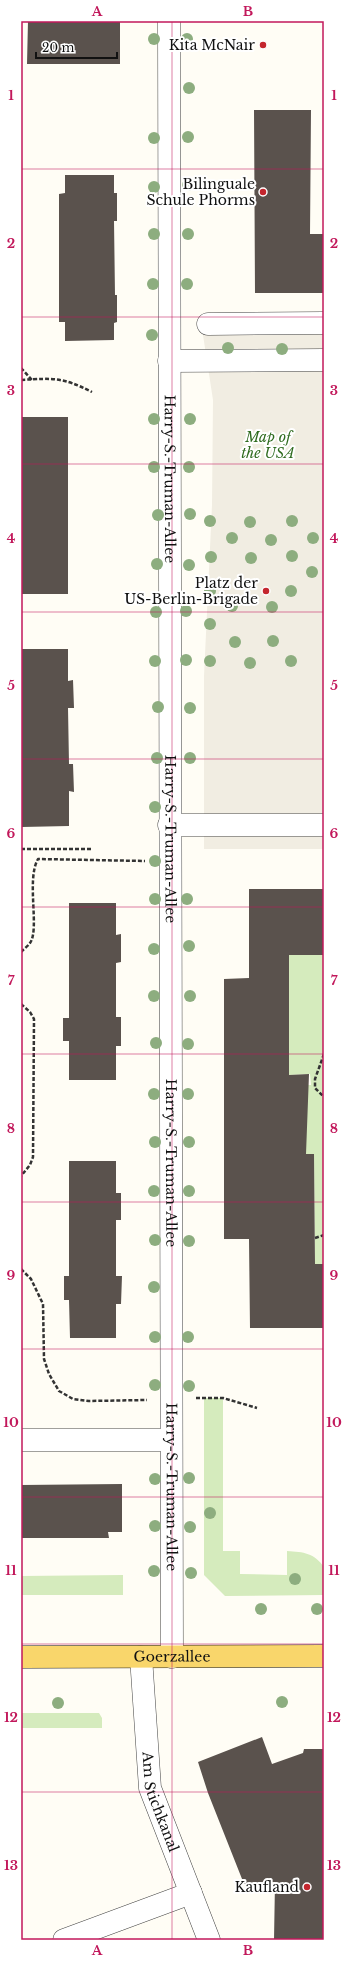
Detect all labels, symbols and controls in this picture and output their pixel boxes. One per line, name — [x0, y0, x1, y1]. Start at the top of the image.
text: A — [91, 3, 103, 20]
text: B — [243, 3, 253, 20]
scale bar — [36, 34, 117, 60]
place label: Kita McNair — [169, 36, 255, 54]
text: 20 m — [42, 40, 74, 55]
marker: Kita McNair — [258, 40, 268, 50]
text: 1 — [8, 87, 14, 104]
text: 1 — [331, 87, 337, 104]
place label: Bilinguale Schule Phorms — [146, 175, 255, 209]
marker: Bilinguale Schule Phorms — [258, 187, 268, 197]
text: 2 — [7, 235, 15, 252]
text: 2 — [330, 235, 338, 252]
text: 3 — [7, 382, 15, 399]
text: 3 — [330, 382, 338, 399]
street label: Harry-S.-Truman-Allee — [161, 395, 179, 563]
park label: Map of the USA — [241, 428, 295, 462]
text: 4 — [7, 530, 16, 547]
text: 4 — [330, 530, 339, 547]
place label: Platz der US-Berlin-Brigade — [124, 574, 258, 608]
marker: Platz der US-Berlin-Brigade — [261, 586, 271, 596]
text: 5 — [7, 677, 15, 694]
text: 5 — [330, 677, 338, 694]
street label: Harry-S.-Truman-Allee — [161, 755, 180, 923]
text: 6 — [7, 825, 16, 842]
text: 6 — [330, 825, 339, 842]
text: 7 — [8, 972, 15, 989]
text: 7 — [331, 972, 338, 989]
street label: Harry-S.-Truman-Allee — [162, 1079, 180, 1247]
text: 8 — [7, 1120, 15, 1137]
text: 8 — [330, 1120, 338, 1137]
text: 9 — [7, 1267, 16, 1284]
text: 9 — [330, 1267, 339, 1284]
street label: Harry-S.-Truman-Allee — [163, 1403, 181, 1571]
text: 10 — [3, 1414, 19, 1431]
text: 10 — [326, 1414, 342, 1431]
text: 11 — [5, 1562, 17, 1579]
text: 11 — [328, 1562, 340, 1579]
street label: Goerzallee — [134, 1647, 210, 1666]
text: 12 — [4, 1709, 18, 1726]
text: 12 — [327, 1709, 341, 1726]
street label: Am Stichkanal — [138, 1750, 183, 1855]
text: 13 — [4, 1857, 18, 1874]
text: 13 — [327, 1857, 341, 1874]
place label: Kaufland — [235, 1878, 300, 1896]
marker: Kaufland — [302, 1882, 312, 1892]
text: A — [91, 1942, 103, 1959]
text: B — [243, 1942, 253, 1959]

